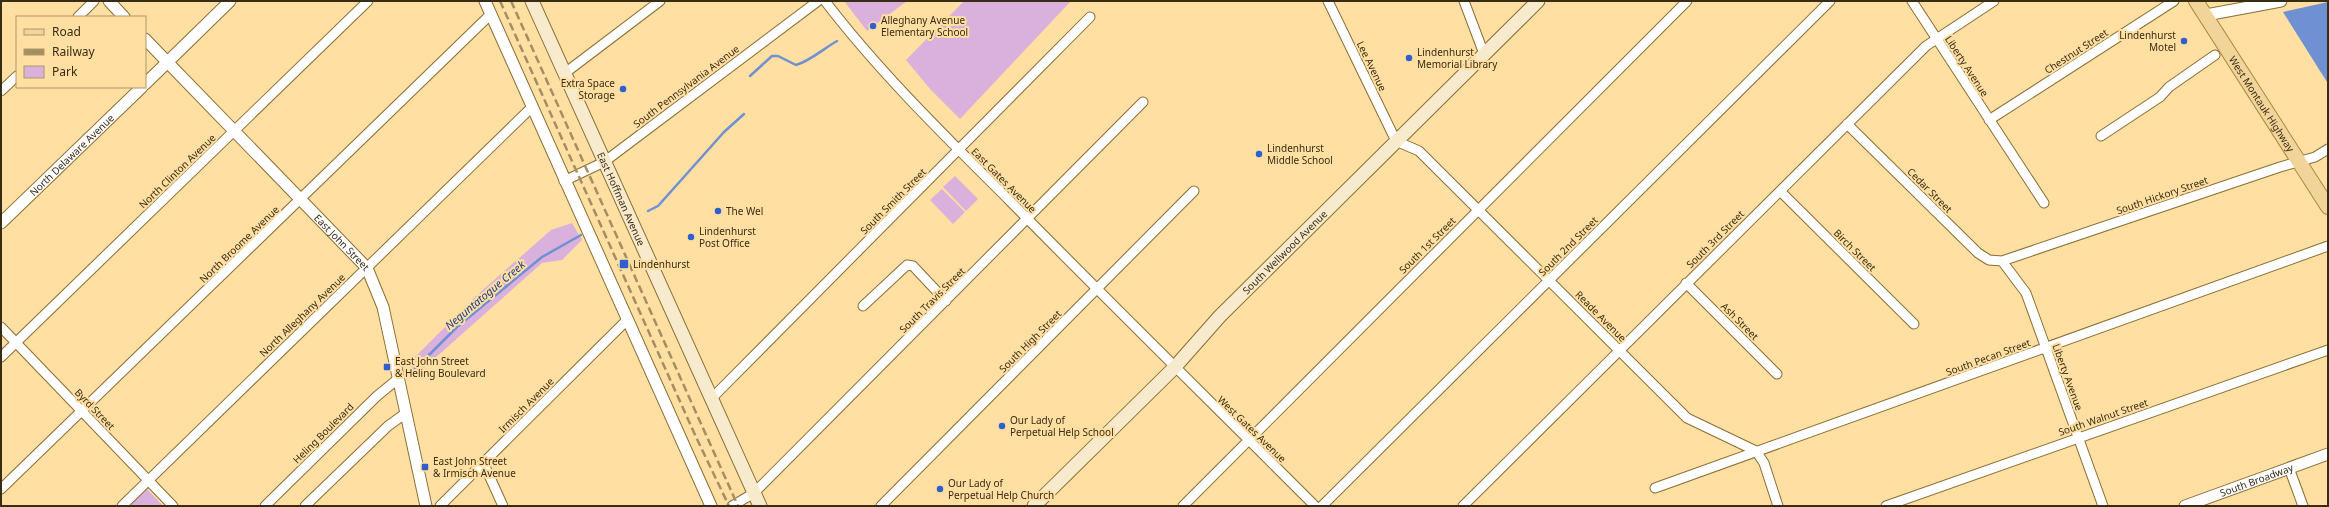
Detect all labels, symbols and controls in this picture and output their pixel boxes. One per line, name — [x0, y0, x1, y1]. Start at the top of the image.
place label: Alleghany Avenue Elementary School — [881, 13, 968, 39]
legend — [16, 16, 146, 88]
marker: Alleghany Avenue Elementary School — [868, 21, 878, 31]
text: Road — [52, 23, 81, 40]
street label: Chestnut Street — [2042, 25, 2111, 77]
place label: Lindenhurst Motel — [2119, 28, 2176, 54]
street label: Liberty Avenue — [1942, 33, 1992, 100]
marker: Lindenhurst Motel — [2179, 36, 2189, 46]
street label: Lee Avenue — [1354, 39, 1390, 94]
street label: South Pennsylvania Avenue — [630, 41, 742, 131]
text: Railway — [52, 43, 96, 60]
place label: Lindenhurst Memorial Library — [1417, 45, 1498, 71]
marker: Lindenhurst Memorial Library — [1404, 53, 1414, 63]
street label: West Montauk Highway — [2226, 53, 2298, 155]
text: Park — [52, 63, 78, 80]
place label: Extra Space Storage — [561, 76, 615, 102]
marker: Extra Space Storage — [618, 84, 628, 94]
street label: North Delaware Avenue — [26, 111, 117, 199]
street label: North Clinton Avenue — [136, 131, 219, 211]
place label: Lindenhurst Middle School — [1267, 141, 1333, 167]
street label: East Gates Avenue — [968, 144, 1040, 216]
marker: Lindenhurst Middle School — [1254, 149, 1264, 159]
street label: East Hoffman Avenue — [594, 150, 649, 248]
street label: Cedar Street — [1904, 164, 1956, 216]
street label: South Smith Street — [857, 165, 929, 237]
street label: South Hickory Street — [2114, 173, 2210, 217]
street label: North Broome Avenue — [196, 202, 282, 286]
place label: The Wel — [726, 204, 763, 218]
marker: The Wel — [713, 206, 723, 216]
street label: South Wellwood Avenue — [1239, 207, 1330, 297]
street label: South 3rd Street — [1683, 207, 1747, 271]
street label: East John Street — [311, 211, 373, 274]
street label: South 1st Street — [1396, 213, 1459, 276]
street label: South 2nd Street — [1535, 213, 1601, 279]
place label: Lindenhurst Post Office — [699, 224, 756, 250]
street label: Birch Street — [1831, 226, 1879, 274]
marker: Lindenhurst Post Office — [686, 232, 696, 242]
water label: Neguntatogue Creek — [441, 256, 528, 333]
place label: Lindenhurst — [633, 257, 690, 271]
marker: Lindenhurst — [618, 258, 630, 270]
street label: South Travis Street — [896, 264, 968, 336]
street label: North Alleghany Avenue — [256, 270, 348, 360]
street label: Reade Avenue — [1572, 287, 1630, 345]
street label: Ash Street — [1718, 299, 1762, 343]
street label: South High Street — [996, 306, 1065, 375]
street label: South Pecan Street — [1944, 335, 2033, 379]
street label: Liberty Avenue — [2049, 342, 2087, 413]
place label: East John Street & Heling Boulevard — [395, 354, 486, 380]
marker: East John Street & Heling Boulevard — [382, 362, 392, 372]
street label: Irmisch Avenue — [495, 374, 557, 436]
street label: Byrd Street — [72, 385, 118, 433]
street label: West Gates Avenue — [1215, 393, 1290, 466]
street label: South Walnut Street — [2056, 395, 2150, 439]
street label: Heling Boulevard — [290, 400, 356, 466]
place label: Our Lady of Perpetual Help School — [1010, 413, 1114, 439]
marker: Our Lady of Perpetual Help School — [997, 421, 1007, 431]
place label: East John Street & Irmisch Avenue — [433, 454, 516, 480]
street label: South Broadway — [2218, 460, 2296, 500]
marker: East John Street & Irmisch Avenue — [420, 462, 430, 472]
place label: Our Lady of Perpetual Help Church — [948, 476, 1054, 502]
marker: Our Lady of Perpetual Help Church — [935, 484, 945, 494]

